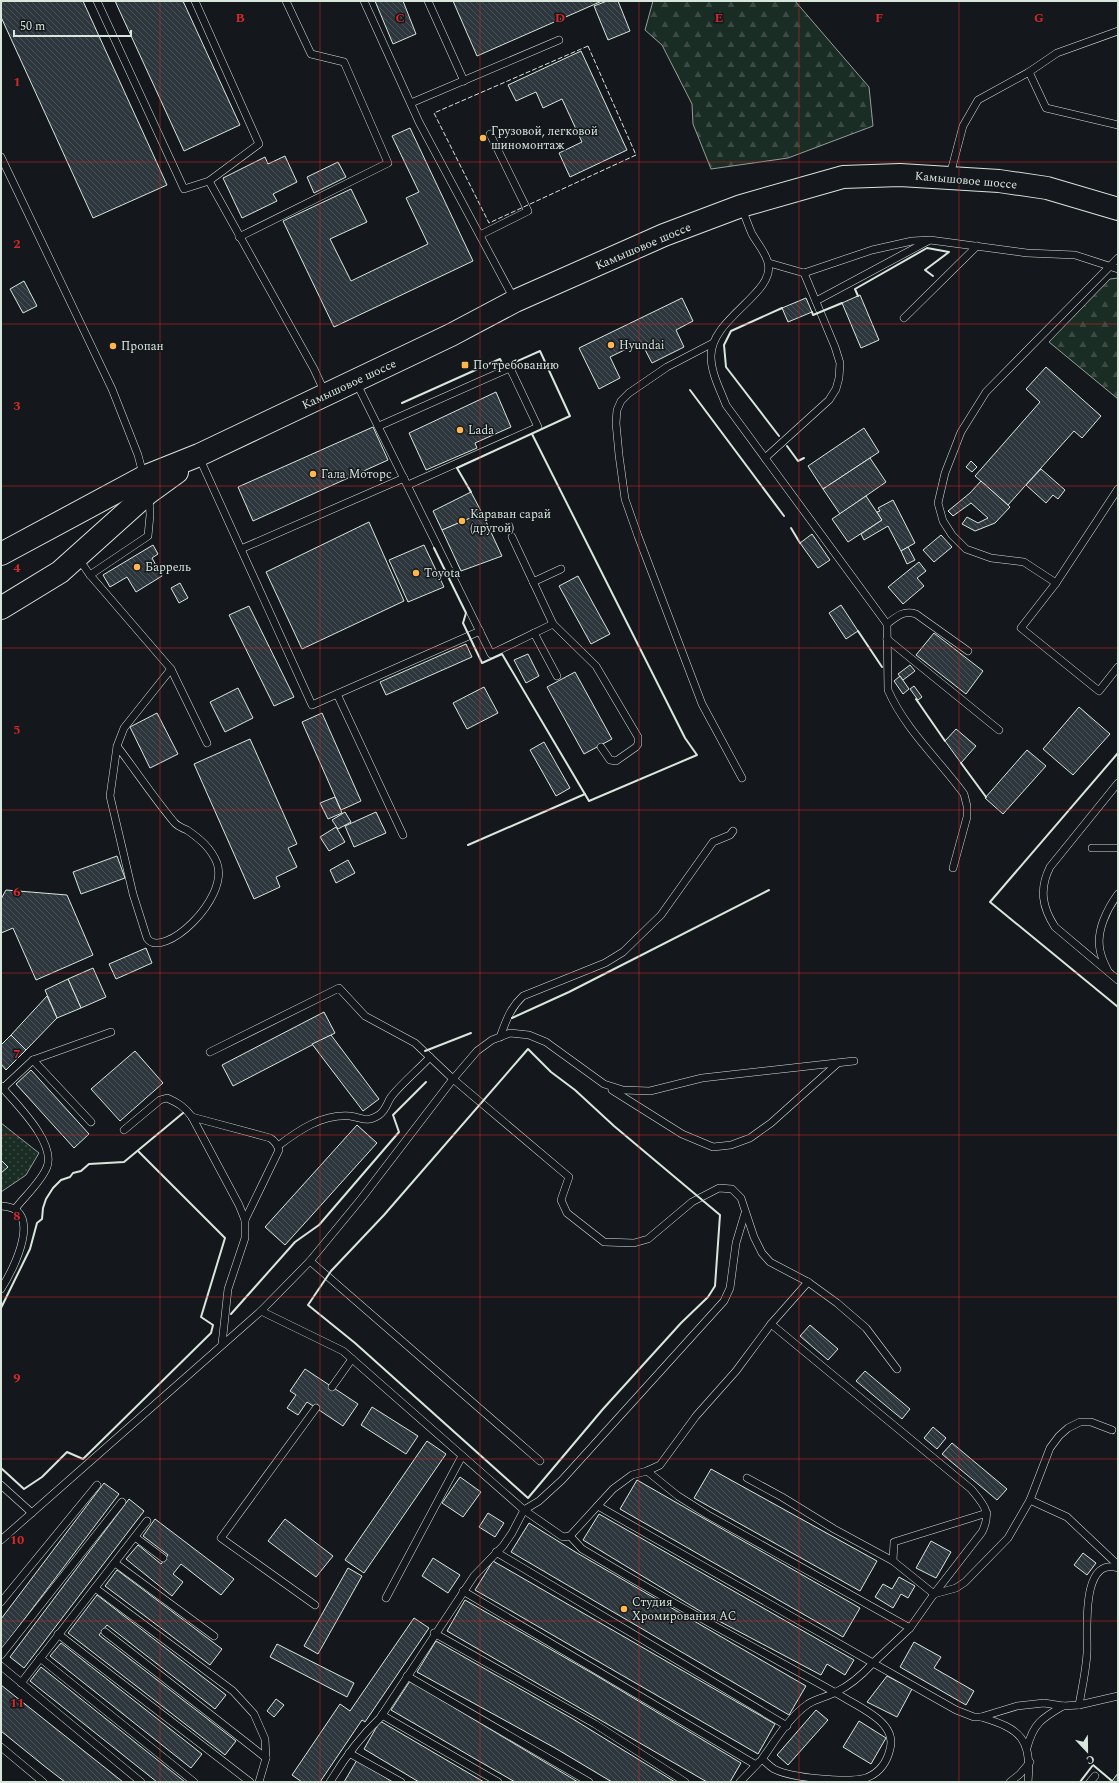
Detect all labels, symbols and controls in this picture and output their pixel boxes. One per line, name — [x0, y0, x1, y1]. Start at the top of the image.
text: B — [235, 8, 245, 28]
text: C — [395, 8, 405, 28]
text: D — [555, 8, 565, 28]
text: E — [715, 8, 724, 28]
text: F — [875, 8, 883, 28]
text: G — [1034, 8, 1044, 28]
scale bar — [14, 12, 131, 38]
text: 50 m — [20, 17, 45, 36]
text: 1 — [13, 72, 21, 92]
place label: Грузовой, легковой шиномонтаж — [491, 122, 598, 155]
marker: Грузовой, легковой шиномонтаж — [478, 133, 488, 143]
street label: Камышовое шоссе — [914, 167, 1018, 194]
street label: Камышовое шоссе — [592, 218, 694, 275]
text: 2 — [13, 234, 21, 254]
place label: Hyundai — [619, 336, 665, 355]
place label: Пропан — [121, 337, 164, 356]
marker: Hyundai — [606, 340, 616, 350]
marker: Пропан — [108, 341, 118, 351]
street label: Камышовое шоссе — [299, 354, 400, 415]
place label: По требованию — [473, 356, 559, 375]
marker: По требованию — [460, 360, 470, 370]
text: 3 — [13, 396, 21, 416]
place label: Lada — [468, 421, 494, 440]
marker: Lada — [455, 425, 465, 435]
place label: Гала Моторс — [321, 465, 392, 484]
marker: Гала Моторс — [308, 469, 318, 479]
place label: Караван сарай (другой) — [470, 505, 551, 538]
marker: Караван сарай (другой) — [457, 516, 467, 526]
text: 4 — [13, 558, 21, 578]
place label: Баррель — [145, 558, 191, 577]
marker: Баррель — [132, 562, 142, 572]
place label: Toyota — [424, 564, 460, 583]
marker: Toyota — [411, 568, 421, 578]
text: 5 — [13, 720, 21, 740]
text: 6 — [13, 882, 21, 902]
text: 7 — [13, 1044, 21, 1064]
text: 8 — [13, 1206, 21, 1226]
text: 9 — [13, 1368, 21, 1388]
text: 10 — [10, 1530, 24, 1550]
place label: Студия Хромирования АС — [632, 1593, 736, 1626]
marker: Студия Хромирования АС — [619, 1604, 629, 1614]
text: 11 — [10, 1693, 24, 1713]
north arrow — [1067, 1731, 1107, 1771]
text: С — [1084, 1750, 1097, 1769]

